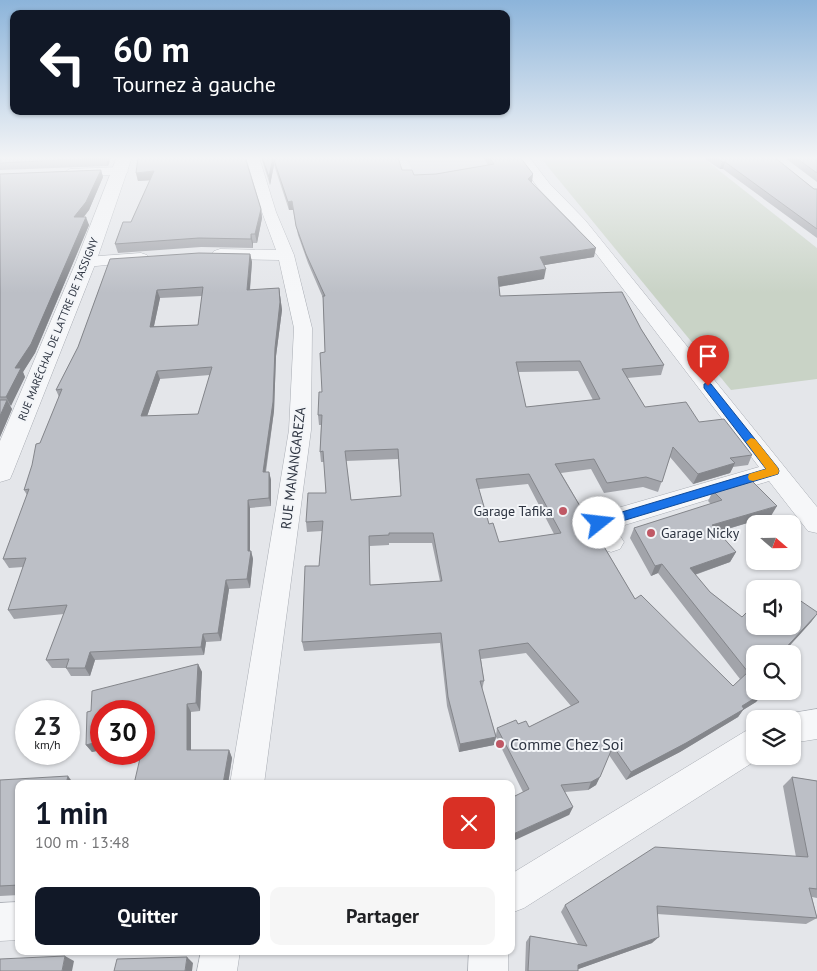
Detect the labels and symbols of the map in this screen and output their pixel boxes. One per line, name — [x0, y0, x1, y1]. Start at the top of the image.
street label: RUE MARÉCHAL DE LATTRE DE TASSIGNY — [15, 235, 102, 423]
pin — [687, 335, 729, 386]
street label: RUE MANANGAREZA — [277, 405, 310, 530]
position arrow — [572, 496, 624, 548]
place label: Garage Tafika — [473, 502, 553, 520]
marker: Garage Tafika — [557, 505, 569, 517]
north arrow — [746, 515, 801, 570]
place label: Garage Nicky — [661, 524, 740, 542]
marker: Garage Nicky — [645, 527, 657, 539]
speed limit sign: 30 — [90, 700, 155, 765]
place label: Comme Chez Soi — [510, 734, 624, 754]
marker: Comme Chez Soi — [494, 738, 506, 750]

